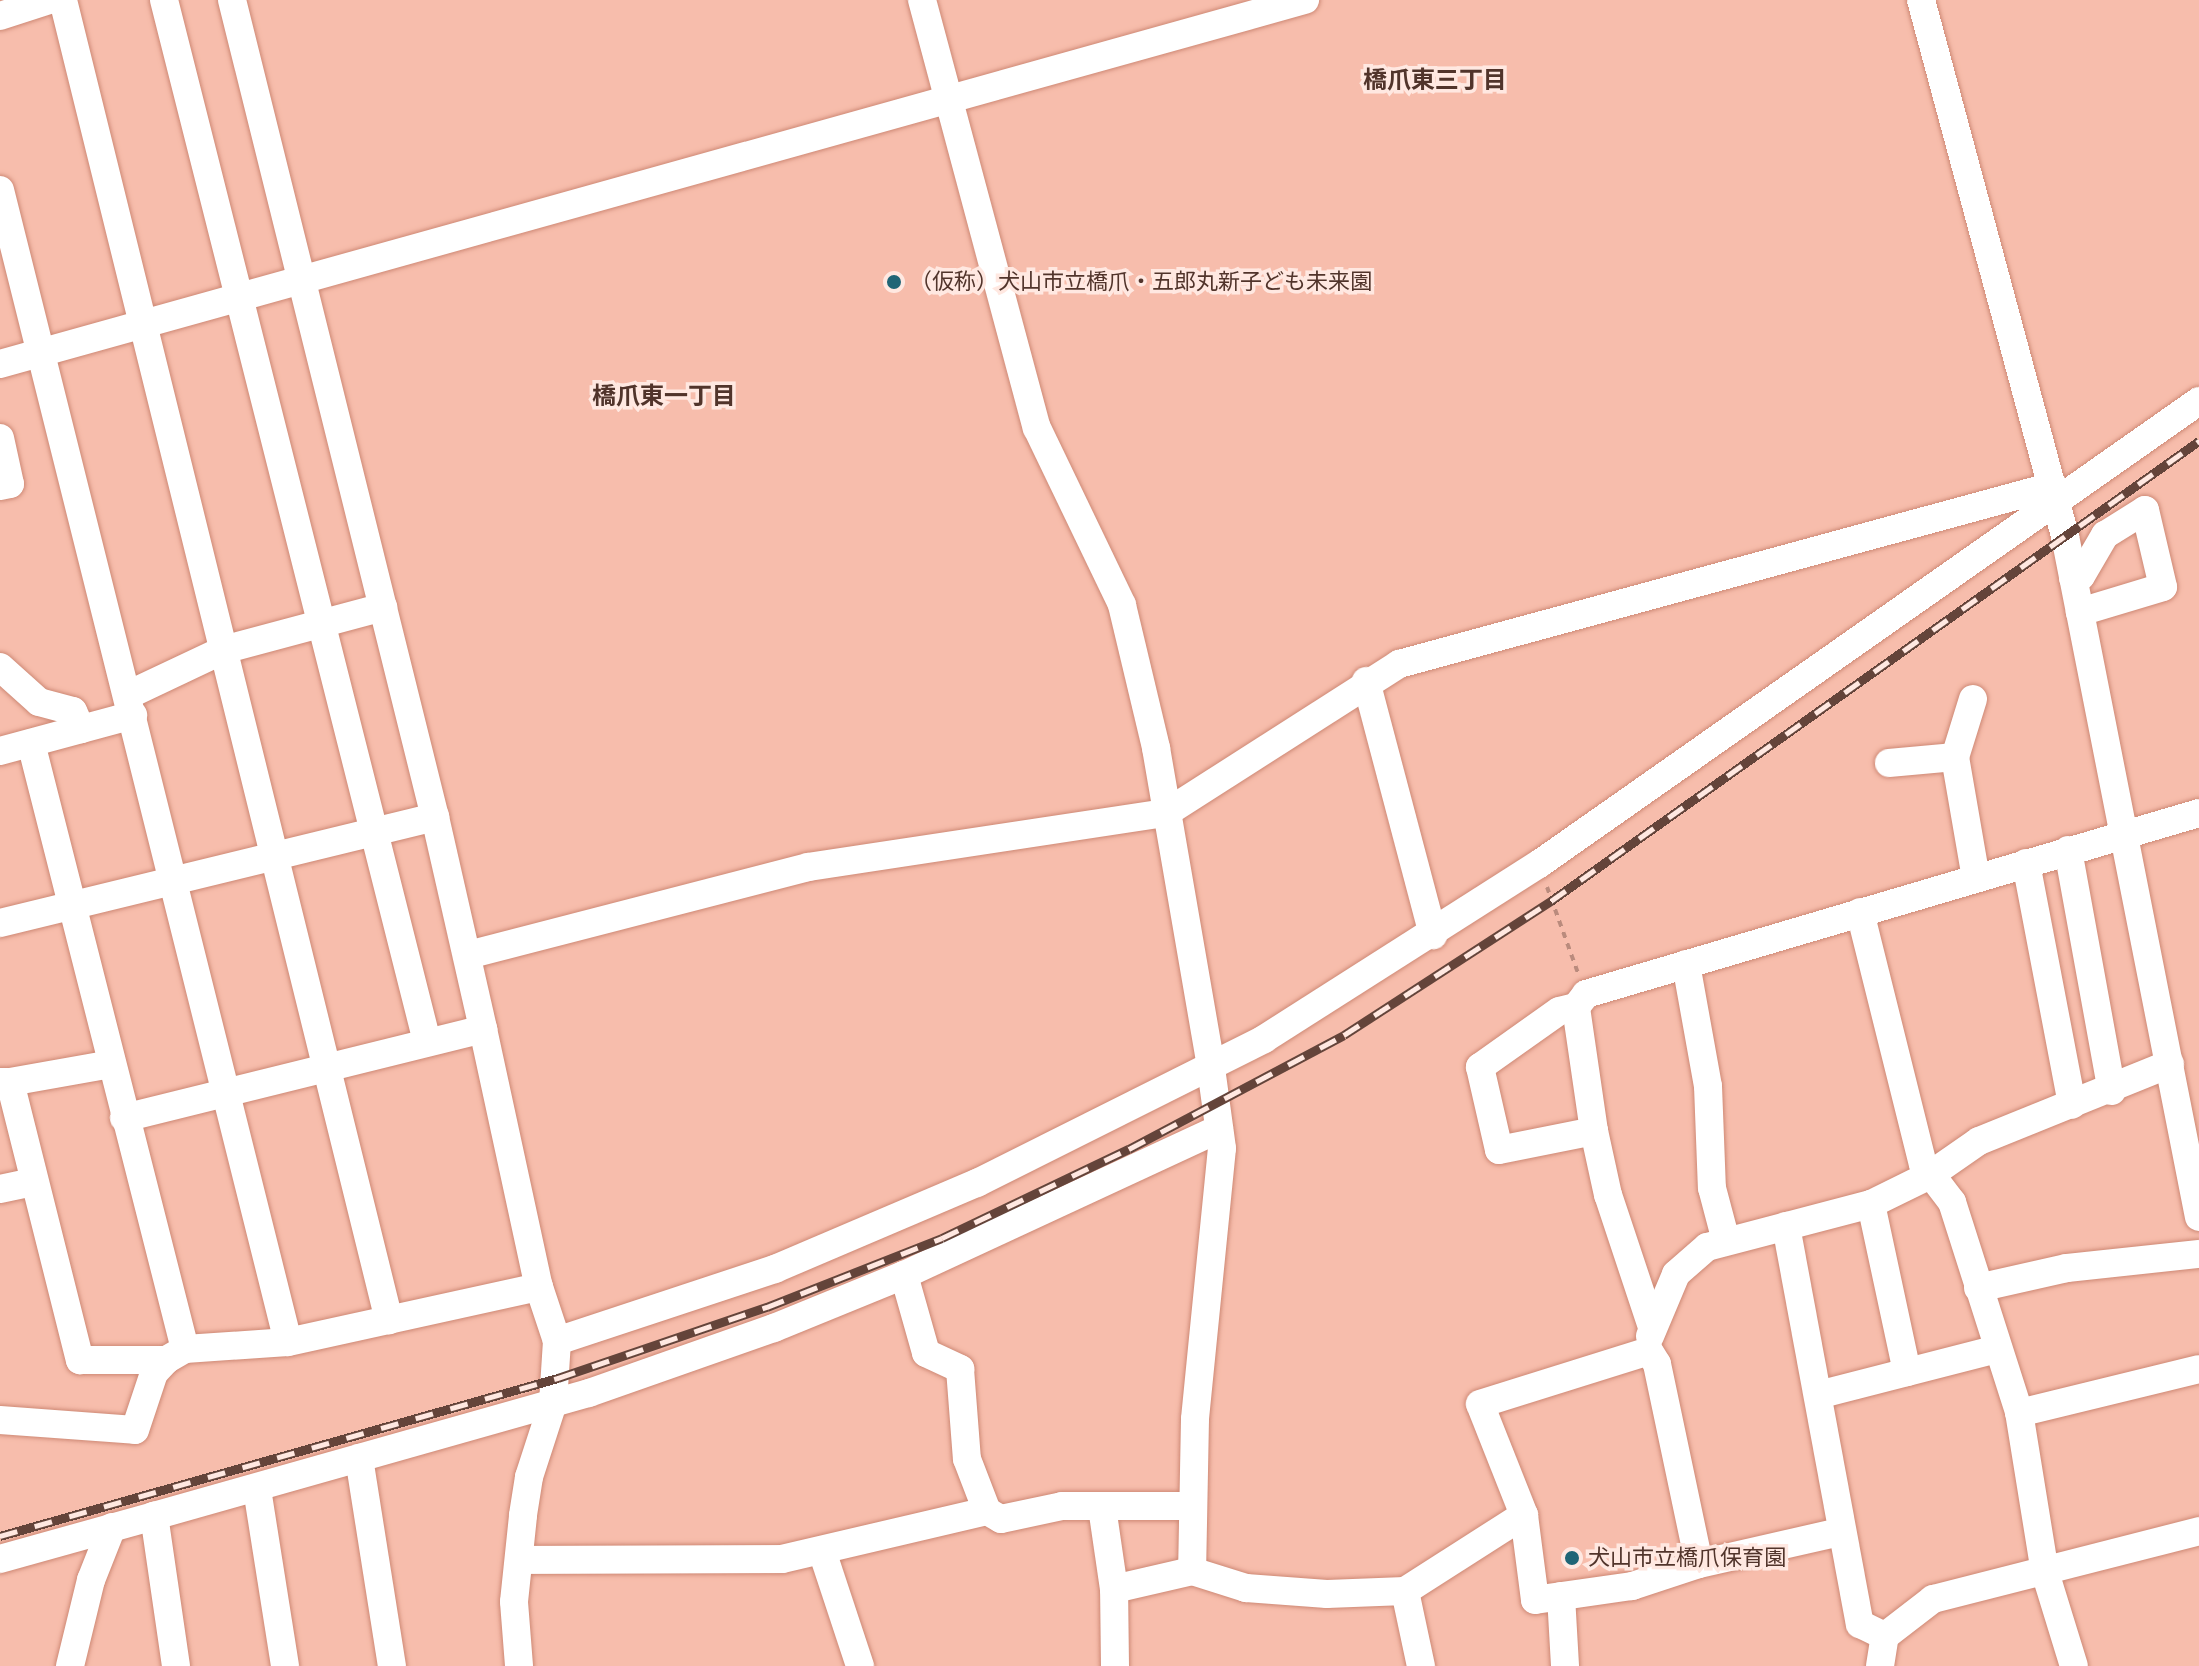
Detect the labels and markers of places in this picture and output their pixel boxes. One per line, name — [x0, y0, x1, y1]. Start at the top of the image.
place label: （仮称）犬山市立橋爪・五郎丸新子ども未来園 — [910, 269, 1372, 295]
marker: （仮称）犬山市立橋爪・五郎丸新子ども未来園 — [885, 273, 903, 291]
place label: 犬山市立橋爪保育園 — [1588, 1545, 1786, 1571]
marker: 犬山市立橋爪保育園 — [1563, 1549, 1581, 1567]

